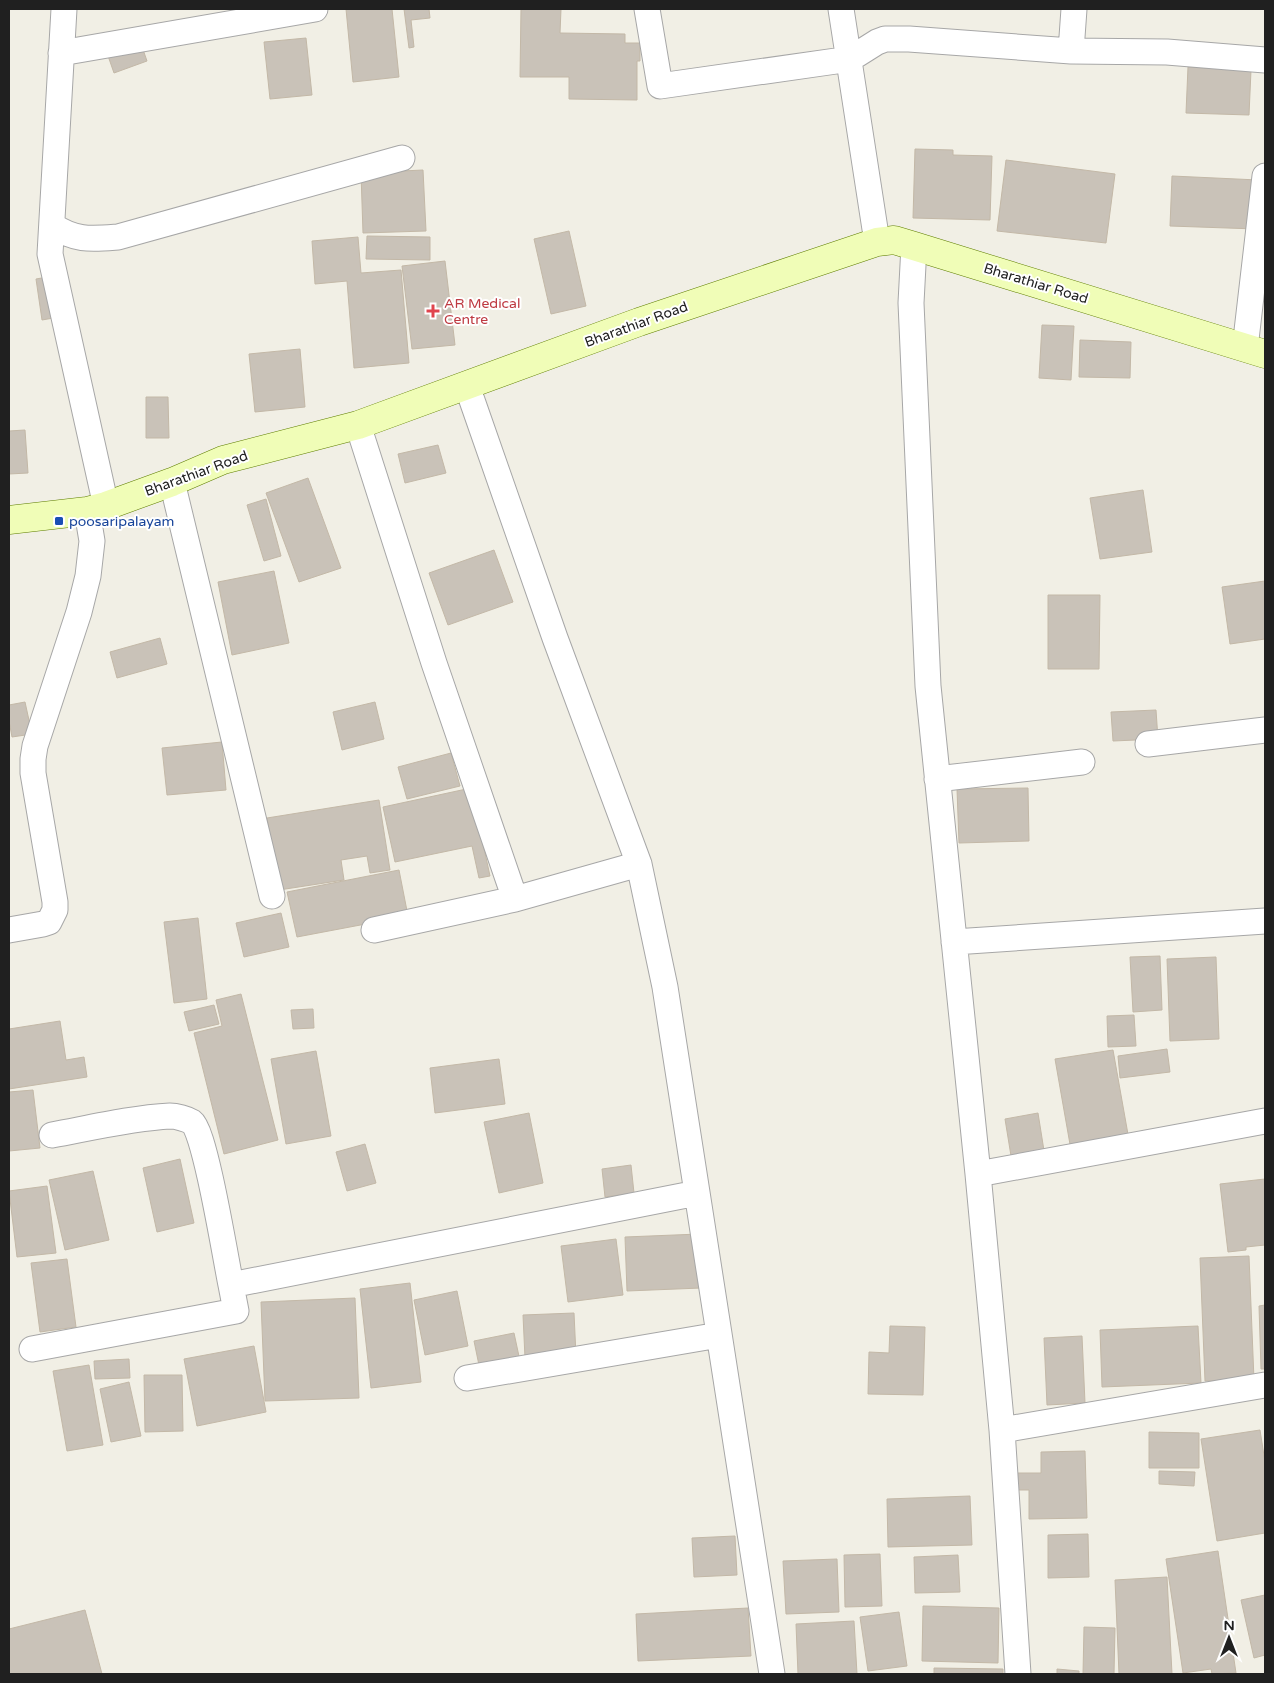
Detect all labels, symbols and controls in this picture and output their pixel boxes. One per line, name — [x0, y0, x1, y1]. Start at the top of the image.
street label: Bharathiar Road — [981, 259, 1090, 307]
place label: AR Medical Centre — [444, 295, 520, 328]
street label: Bharathiar Road — [582, 298, 690, 351]
marker: AR Medical Centre — [426, 304, 440, 318]
street label: Bharathiar Road — [142, 447, 250, 500]
place label: poosaripalayam — [69, 513, 174, 530]
marker: poosaripalayam — [53, 515, 65, 527]
north arrow — [1204, 1613, 1254, 1663]
text: N — [1223, 1617, 1235, 1634]

